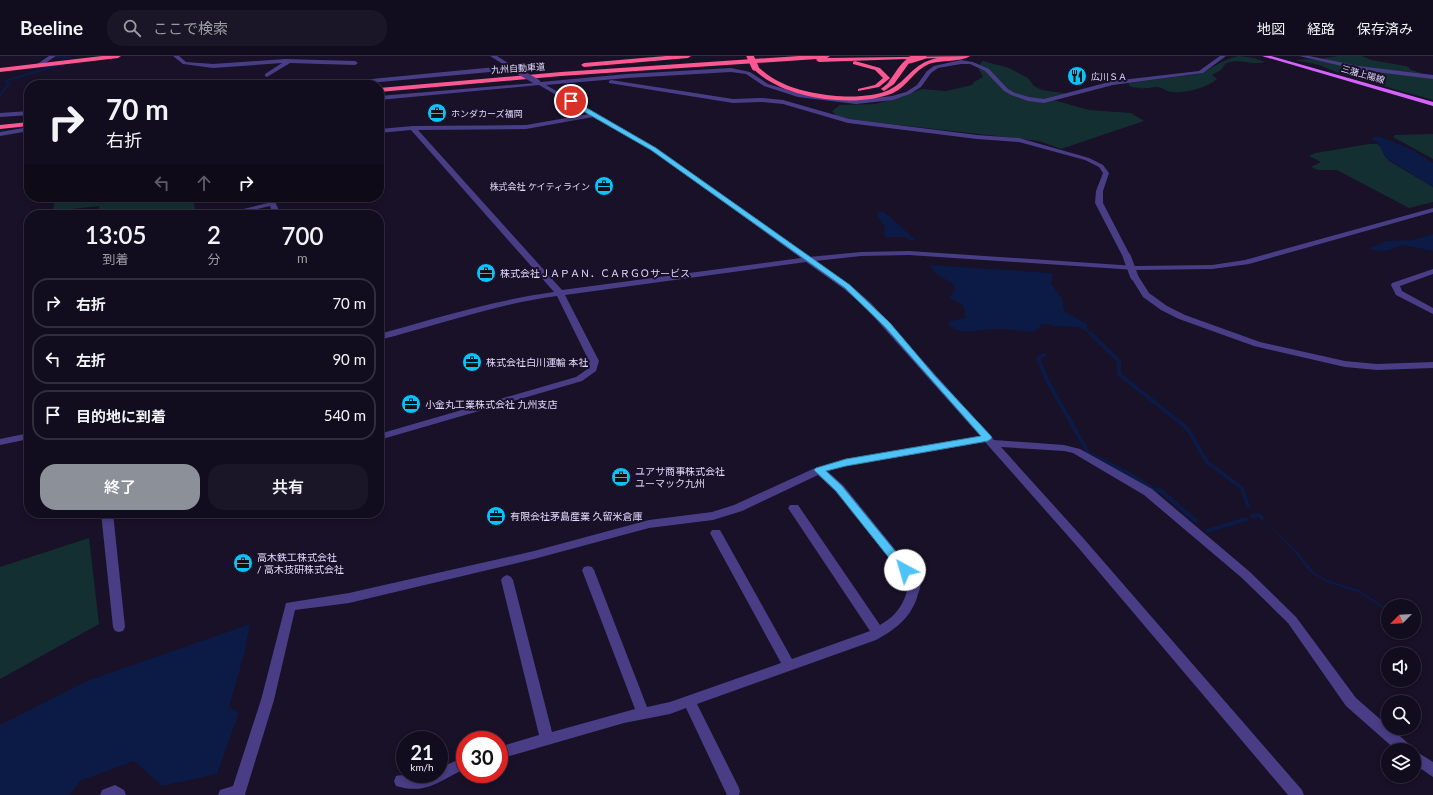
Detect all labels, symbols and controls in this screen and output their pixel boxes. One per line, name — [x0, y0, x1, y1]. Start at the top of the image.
search box — [107, 10, 387, 46]
text: Beeline — [20, 16, 83, 39]
icon: search — [121, 17, 143, 39]
text: ここで検索 — [153, 19, 228, 37]
text: 地図 — [1257, 20, 1285, 37]
text: 経路 — [1307, 20, 1335, 37]
text: 保存済み — [1357, 20, 1413, 37]
street label: 九州自動車道 — [491, 61, 545, 75]
street label: 三潴上陽線 — [1340, 63, 1387, 86]
restaurant icon: 広川ＳＡ — [1066, 65, 1088, 87]
place label: 広川ＳＡ — [1091, 71, 1127, 82]
pin — [554, 84, 588, 118]
icon: arrive — [560, 90, 582, 112]
text: 70 m — [106, 92, 169, 126]
icon: right — [40, 96, 92, 148]
office icon: ホンダカーズ福岡 — [426, 102, 448, 124]
place label: ホンダカーズ福岡 — [451, 108, 523, 119]
text: 右折 — [106, 129, 142, 151]
icon: left — [151, 172, 173, 194]
icon: ahead — [193, 172, 215, 194]
icon: right — [235, 172, 257, 194]
office icon: 株式会社 ケイティライン — [593, 175, 615, 197]
place label: 株式会社 ケイティライン — [490, 181, 590, 192]
text: 13:05 — [85, 220, 146, 249]
text: 2 — [207, 220, 221, 249]
text: 700 — [282, 221, 323, 250]
text: m — [297, 250, 308, 266]
text: 到着 — [103, 251, 129, 267]
text: 分 — [207, 251, 221, 267]
office icon: 株式会社ＪＡＰＡＮ．ＣＡＲＧＯサービス — [475, 262, 497, 284]
place label: 株式会社ＪＡＰＡＮ．ＣＡＲＧＯサービス — [500, 267, 690, 279]
icon: right — [42, 292, 64, 314]
text: 70 m — [332, 294, 366, 312]
text: 右折 — [76, 295, 106, 313]
icon: left — [42, 348, 64, 370]
text: 90 m — [332, 350, 366, 368]
text: 左折 — [76, 351, 106, 369]
office icon: 株式会社白川運輸 本社 — [461, 351, 483, 373]
place label: 株式会社白川運輸 本社 — [486, 356, 589, 368]
office icon: 小金丸工業株式会社 九州支店 — [400, 393, 422, 415]
place label: 小金丸工業株式会社 九州支店 — [425, 398, 558, 410]
icon: arrive — [42, 404, 64, 426]
text: 540 m — [324, 406, 366, 424]
text: 目的地に到着 — [76, 407, 166, 425]
button: 終了 — [40, 464, 200, 510]
button: 共有 — [208, 464, 368, 510]
place label: ユアサ商事株式会社 ユーマック九州 — [635, 465, 725, 489]
office icon: ユアサ商事株式会社 ユーマック九州 — [610, 466, 632, 488]
office icon: 有限会社茅島産業 久留米倉庫 — [485, 505, 507, 527]
place label: 有限会社茅島産業 久留米倉庫 — [510, 510, 643, 522]
position arrow — [884, 549, 926, 591]
place label: 高木鉄工株式会社 / 高木技研株式会社 — [257, 551, 344, 575]
office icon: 高木鉄工株式会社 / 高木技研株式会社 — [232, 552, 254, 574]
north arrow — [1381, 599, 1421, 639]
map controls — [1381, 599, 1421, 783]
button: sound — [1381, 647, 1421, 687]
button: search — [1381, 695, 1421, 735]
speed limit sign: 30 — [456, 731, 508, 783]
text: 21 — [410, 740, 434, 764]
button: layers — [1381, 743, 1421, 783]
text: km/h — [410, 761, 434, 773]

